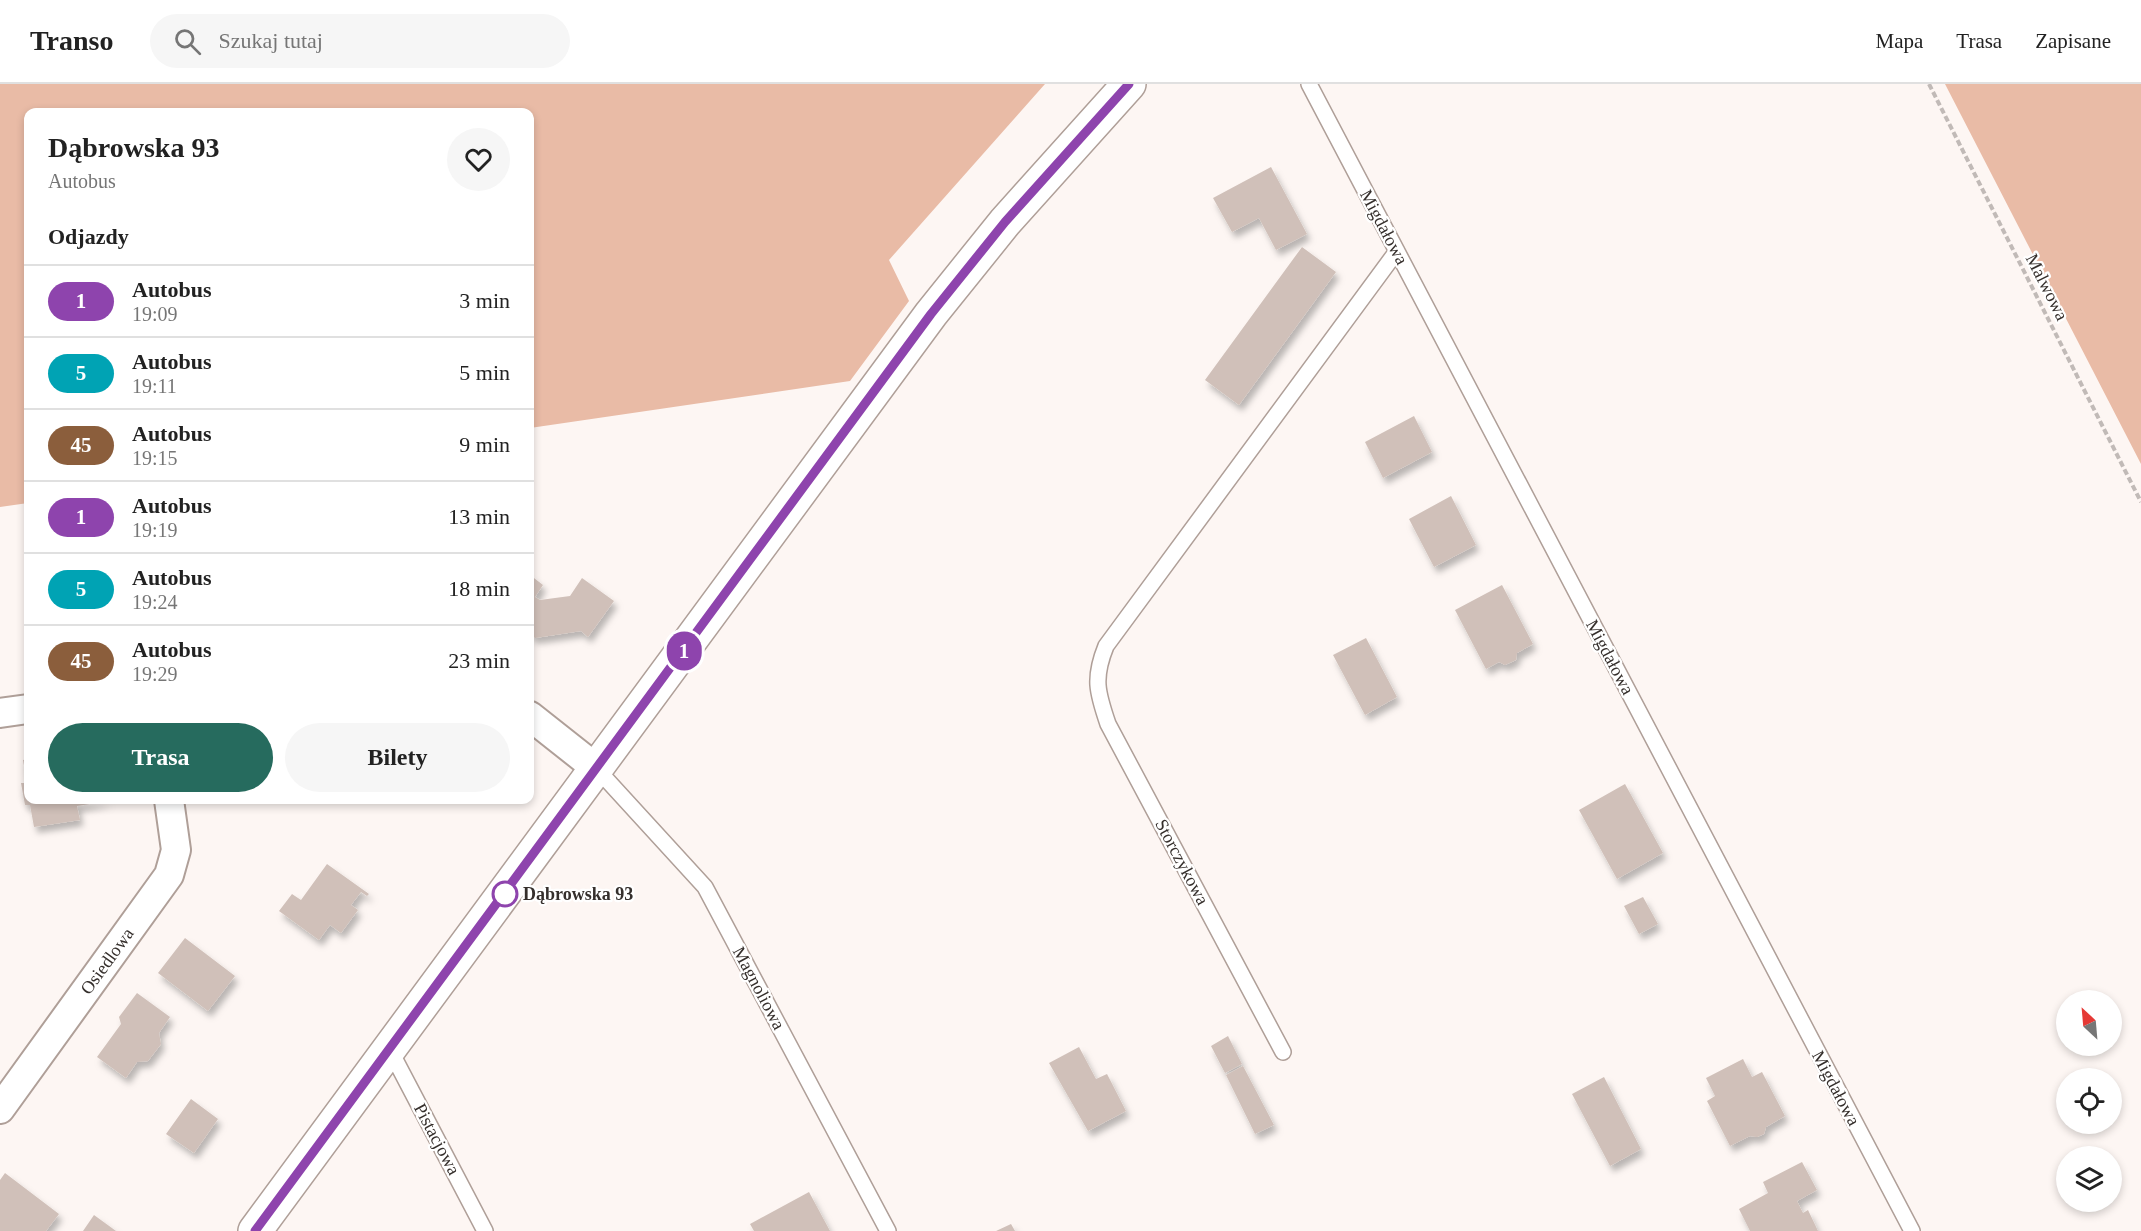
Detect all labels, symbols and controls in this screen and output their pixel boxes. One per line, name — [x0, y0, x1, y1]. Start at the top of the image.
search box — [150, 14, 570, 68]
text: Transo — [30, 25, 114, 56]
icon: search — [171, 25, 204, 58]
text: Szukaj tutaj — [219, 28, 323, 53]
text: Mapa — [1875, 29, 1923, 53]
text: Trasa — [1956, 29, 2002, 53]
text: Zapisane — [2035, 29, 2111, 53]
button: heart — [447, 128, 510, 191]
text: Dąbrowska 93 — [48, 132, 219, 163]
text: Autobus — [48, 170, 116, 192]
street label: Migdałowa — [1356, 186, 1412, 268]
text: Odjazdy — [48, 224, 129, 249]
street label: Malwowa — [2022, 250, 2072, 324]
text: Autobus — [132, 277, 211, 302]
text: 3 min — [459, 288, 510, 313]
text: 1 — [76, 289, 86, 313]
text: 19:09 — [132, 303, 178, 325]
text: Autobus — [132, 349, 211, 374]
text: 5 min — [459, 360, 510, 385]
text: 5 — [76, 361, 86, 385]
text: 19:11 — [132, 375, 177, 397]
text: Autobus — [132, 421, 211, 446]
text: 9 min — [459, 432, 510, 457]
text: 45 — [71, 433, 92, 457]
text: 19:15 — [132, 447, 178, 469]
text: Autobus — [132, 493, 211, 518]
text: 13 min — [448, 504, 510, 529]
text: 1 — [76, 505, 86, 529]
text: 19:19 — [132, 519, 178, 541]
text: Autobus — [132, 565, 211, 590]
text: 18 min — [448, 576, 510, 601]
text: 5 — [76, 577, 86, 601]
text: 19:24 — [132, 591, 178, 613]
street label: Migdałowa — [1582, 616, 1638, 698]
line badge: 1 — [664, 632, 704, 670]
text: Autobus — [132, 637, 211, 662]
text: 1 — [679, 639, 689, 663]
text: 23 min — [448, 648, 510, 673]
text: 45 — [71, 649, 92, 673]
text: 19:29 — [132, 663, 178, 685]
button: Trasa — [48, 723, 273, 792]
button: Bilety — [285, 723, 510, 792]
street label: Storczykowa — [1151, 816, 1213, 908]
marker: Dąbrowska 93 — [492, 881, 518, 907]
place label: Dąbrowska 93 — [523, 884, 633, 904]
street label: Osiedlowa — [76, 924, 138, 998]
street label: Magnoliowa — [729, 943, 789, 1033]
north arrow — [2056, 990, 2122, 1056]
map controls — [2056, 990, 2122, 1212]
street label: Migdałowa — [1808, 1047, 1864, 1129]
button: locate — [2056, 1068, 2122, 1134]
street label: Pistacjowa — [410, 1100, 464, 1178]
button: layers — [2056, 1146, 2122, 1212]

